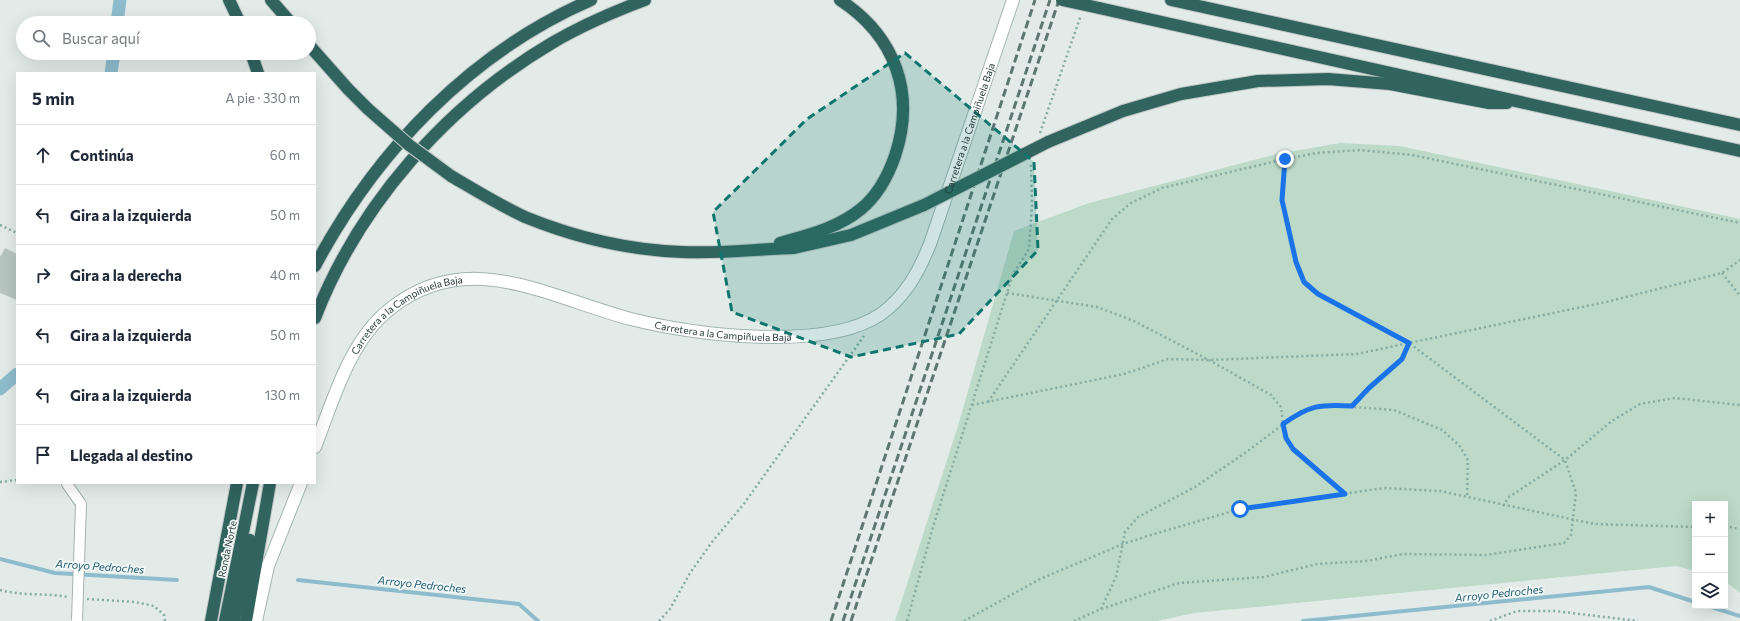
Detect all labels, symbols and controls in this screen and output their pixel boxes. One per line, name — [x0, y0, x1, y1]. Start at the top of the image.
search box — [16, 16, 316, 60]
icon: search — [30, 27, 52, 49]
text: Buscar aquí — [62, 29, 140, 47]
street label: Carretera a la Campiñuela Baja — [942, 61, 997, 195]
text: 5 min — [32, 88, 75, 109]
text: A pie · 330 m — [225, 90, 300, 106]
icon: ahead — [32, 144, 54, 166]
text: Continúa — [70, 146, 134, 164]
text: 60 m — [270, 147, 300, 163]
route end — [1276, 150, 1294, 168]
icon: left — [32, 204, 54, 226]
text: Gira a la izquierda — [70, 206, 192, 224]
text: 50 m — [270, 207, 300, 223]
icon: right — [32, 264, 54, 286]
text: Gira a la derecha — [70, 266, 182, 284]
text: 40 m — [270, 267, 300, 283]
street label: Carretera a la Campiñuela Baja — [348, 273, 463, 356]
street label: Carretera a la Campiñuela Baja — [654, 319, 792, 343]
icon: left — [32, 324, 54, 346]
text: Gira a la izquierda — [70, 326, 192, 344]
text: 50 m — [270, 327, 300, 343]
icon: left — [32, 384, 54, 406]
text: Gira a la izquierda — [70, 386, 192, 404]
text: 130 m — [265, 387, 300, 403]
icon: arrive — [32, 444, 54, 466]
text: Llegada al destino — [70, 446, 193, 464]
route start — [1231, 500, 1249, 518]
map controls — [1692, 501, 1728, 609]
button: + — [1692, 501, 1728, 537]
street label: Ronda Norte — [215, 519, 239, 579]
button: − — [1692, 537, 1728, 573]
water label: Arroyo Pedroches — [54, 556, 145, 576]
water label: Arroyo Pedroches — [376, 573, 467, 595]
button: layers — [1692, 573, 1728, 609]
water label: Arroyo Pedroches — [1453, 582, 1544, 604]

